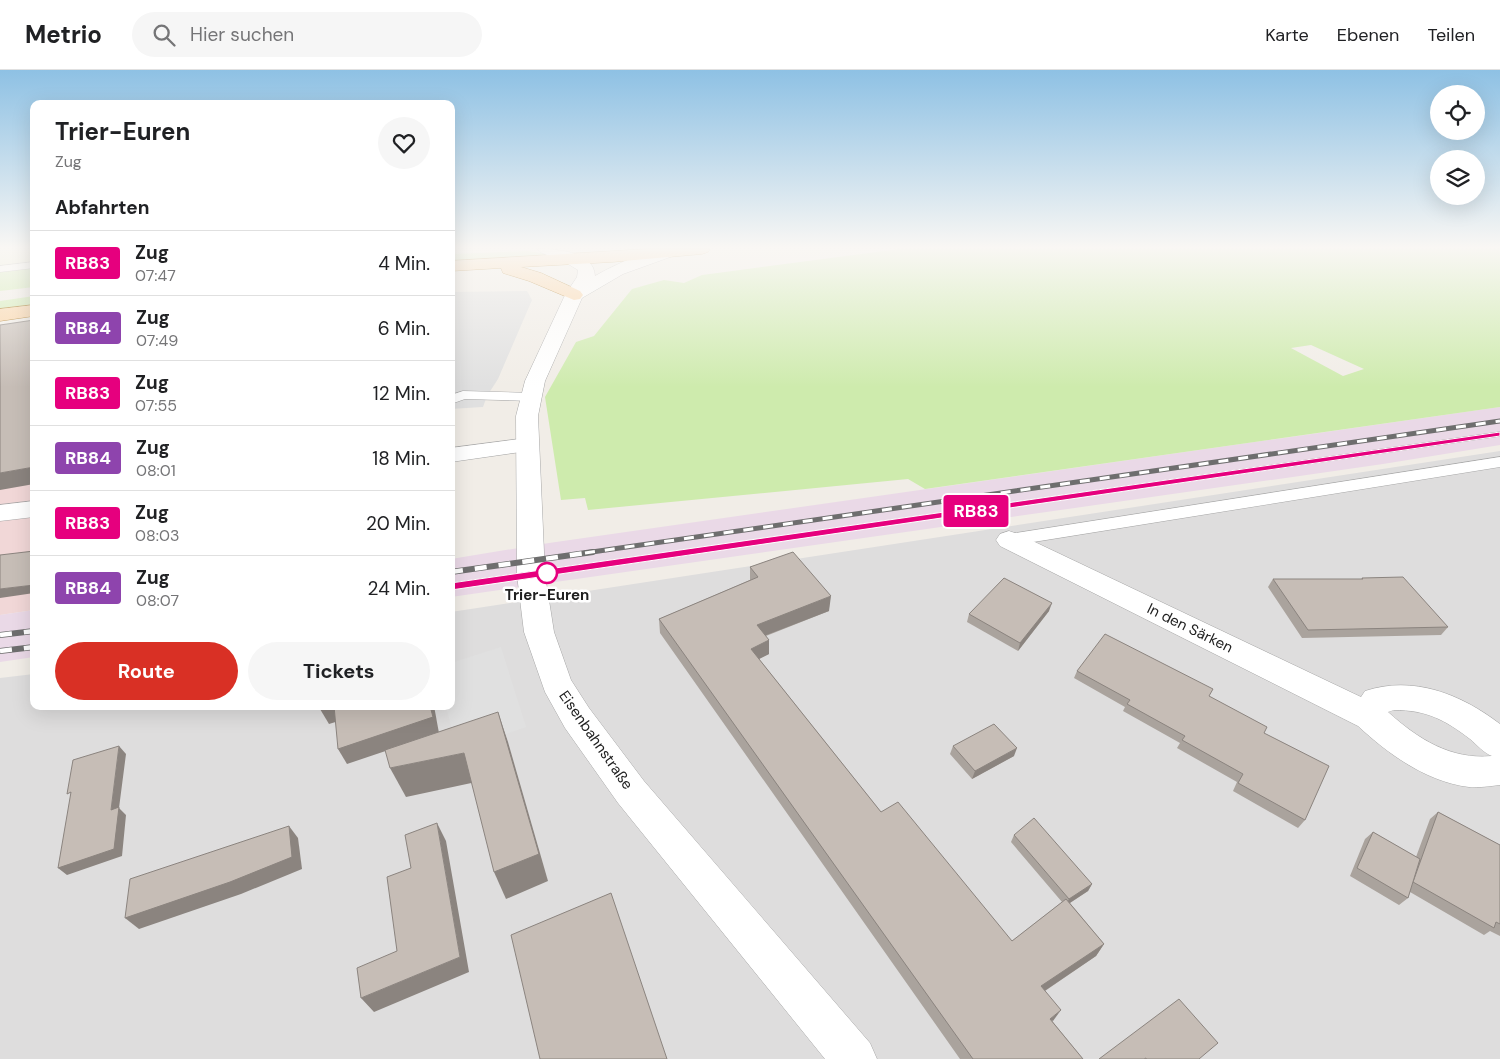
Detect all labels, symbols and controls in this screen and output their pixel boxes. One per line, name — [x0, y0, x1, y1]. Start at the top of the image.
search box — [132, 12, 482, 57]
text: Metrio — [25, 19, 102, 50]
icon: search — [150, 21, 178, 49]
text: Hier suchen — [190, 22, 294, 47]
text: Karte — [1265, 23, 1309, 47]
text: Ebenen — [1337, 23, 1399, 47]
text: Teilen — [1427, 23, 1475, 47]
map controls — [1430, 85, 1485, 205]
button: locate — [1430, 85, 1485, 140]
text: Trier-Euren — [55, 116, 190, 147]
button: heart — [378, 117, 430, 169]
button: layers — [1430, 150, 1485, 205]
text: Zug — [55, 151, 82, 172]
text: Abfahrten — [55, 195, 149, 220]
text: Zug — [135, 240, 169, 265]
text: RB83 — [65, 251, 110, 275]
text: 4 Min. — [378, 251, 430, 276]
text: 07:47 — [135, 265, 176, 286]
text: Zug — [136, 305, 170, 330]
text: RB84 — [65, 316, 111, 340]
text: 6 Min. — [378, 316, 430, 341]
text: 07:49 — [136, 330, 178, 351]
text: Zug — [135, 370, 169, 395]
text: RB83 — [65, 381, 110, 405]
text: 12 Min. — [373, 381, 430, 406]
text: 07:55 — [135, 395, 177, 416]
text: Zug — [136, 435, 170, 460]
text: RB84 — [65, 446, 111, 470]
text: 18 Min. — [372, 446, 430, 471]
text: 08:01 — [136, 460, 176, 481]
line badge: RB83 — [941, 495, 1011, 527]
text: RB83 — [953, 499, 999, 523]
text: Zug — [135, 500, 169, 525]
text: RB83 — [65, 511, 110, 535]
text: 20 Min. — [366, 511, 430, 536]
text: 08:03 — [135, 525, 179, 546]
marker: Trier-Euren — [536, 562, 558, 584]
text: Zug — [136, 565, 170, 590]
text: RB84 — [65, 576, 111, 600]
text: 24 Min. — [368, 576, 430, 601]
place label: Trier-Euren — [505, 585, 589, 605]
text: 08:07 — [136, 590, 179, 611]
street label: In den Särken — [1144, 599, 1236, 657]
button: Route — [55, 642, 238, 700]
button: Tickets — [248, 642, 430, 700]
street label: Eisenbahnstraße — [554, 687, 638, 793]

